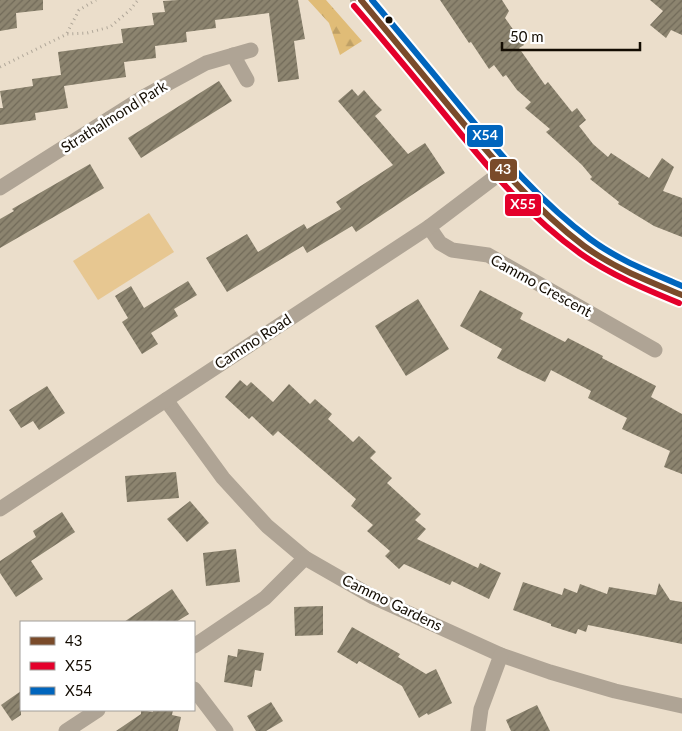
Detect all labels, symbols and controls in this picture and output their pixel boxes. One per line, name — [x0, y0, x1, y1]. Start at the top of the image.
unlabelled marker — [384, 15, 394, 25]
scale bar — [502, 20, 640, 52]
text: 50 m — [510, 27, 544, 45]
street label: Strathalmond Park — [57, 76, 170, 156]
line badge: X54 — [466, 124, 504, 148]
text: X54 — [472, 126, 498, 143]
line badge: 43 — [489, 158, 518, 182]
text: 43 — [495, 160, 511, 177]
line badge: X55 — [504, 193, 542, 217]
text: X55 — [510, 195, 536, 212]
street label: Cammo Crescent — [488, 250, 596, 321]
street label: Cammo Road — [211, 310, 294, 373]
street label: Cammo Gardens — [339, 570, 445, 634]
legend — [20, 621, 195, 711]
text: 43 — [65, 631, 82, 649]
text: X55 — [65, 656, 92, 674]
text: X54 — [65, 681, 92, 699]

